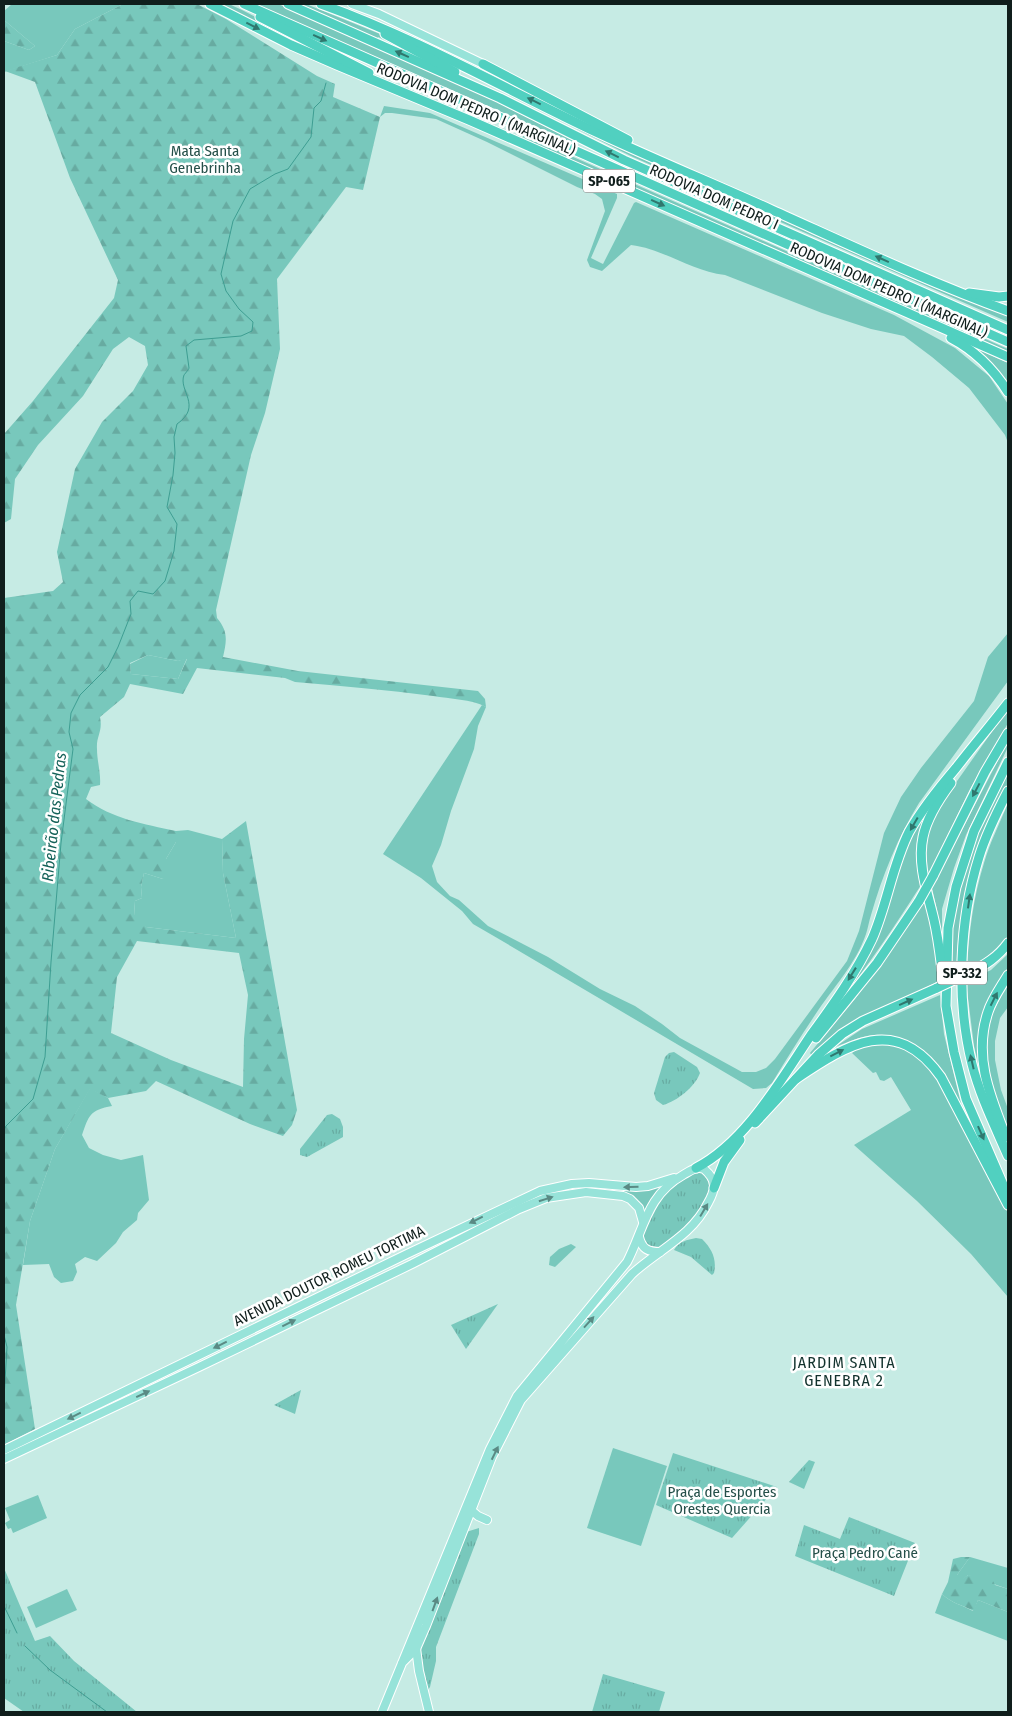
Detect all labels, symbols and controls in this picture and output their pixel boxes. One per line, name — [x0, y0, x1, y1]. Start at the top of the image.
one-way arrow — [246, 22, 260, 30]
one-way arrow — [313, 34, 327, 42]
one-way arrow — [395, 50, 409, 58]
street label: RODOVIA DOM PEDRO I (MARGINAL) — [374, 59, 578, 159]
one-way arrow — [527, 97, 541, 105]
park label: Mata Santa Genebrinha — [169, 142, 241, 177]
one-way arrow — [604, 150, 619, 158]
street label: RODOVIA DOM PEDRO I — [647, 160, 781, 234]
road number: SP-065 — [583, 170, 635, 192]
one-way arrow — [651, 199, 665, 207]
street label: RODOVIA DOM PEDRO I (MARGINAL) — [787, 238, 991, 342]
one-way arrow — [875, 255, 889, 263]
water label: Ribeirão das Pedras — [38, 751, 70, 882]
one-way arrow — [972, 783, 980, 797]
one-way arrow — [910, 817, 918, 832]
one-way arrow — [965, 892, 973, 908]
road number: SP-332 — [937, 961, 987, 984]
one-way arrow — [848, 967, 857, 980]
one-way arrow — [990, 992, 998, 1006]
one-way arrow — [899, 997, 913, 1005]
one-way arrow — [830, 1049, 844, 1057]
one-way arrow — [968, 1054, 976, 1069]
one-way arrow — [977, 1126, 985, 1140]
one-way arrow — [623, 1183, 639, 1191]
one-way arrow — [538, 1195, 553, 1202]
one-way arrow — [700, 1203, 709, 1216]
one-way arrow — [469, 1216, 484, 1225]
street label: AVENIDA DOUTOR ROMEU TORTIMA — [230, 1222, 428, 1330]
one-way arrow — [583, 1317, 595, 1329]
one-way arrow — [282, 1319, 296, 1327]
one-way arrow — [213, 1341, 227, 1349]
district label: JARDIM SANTA GENEBRA 2 — [792, 1353, 896, 1390]
one-way arrow — [136, 1389, 150, 1397]
one-way arrow — [67, 1412, 81, 1420]
one-way arrow — [491, 1446, 499, 1460]
park label: Praça de Esportes Orestes Quercia — [668, 1483, 776, 1518]
park label: Praça Pedro Cané — [812, 1544, 918, 1562]
one-way arrow — [431, 1596, 439, 1611]

